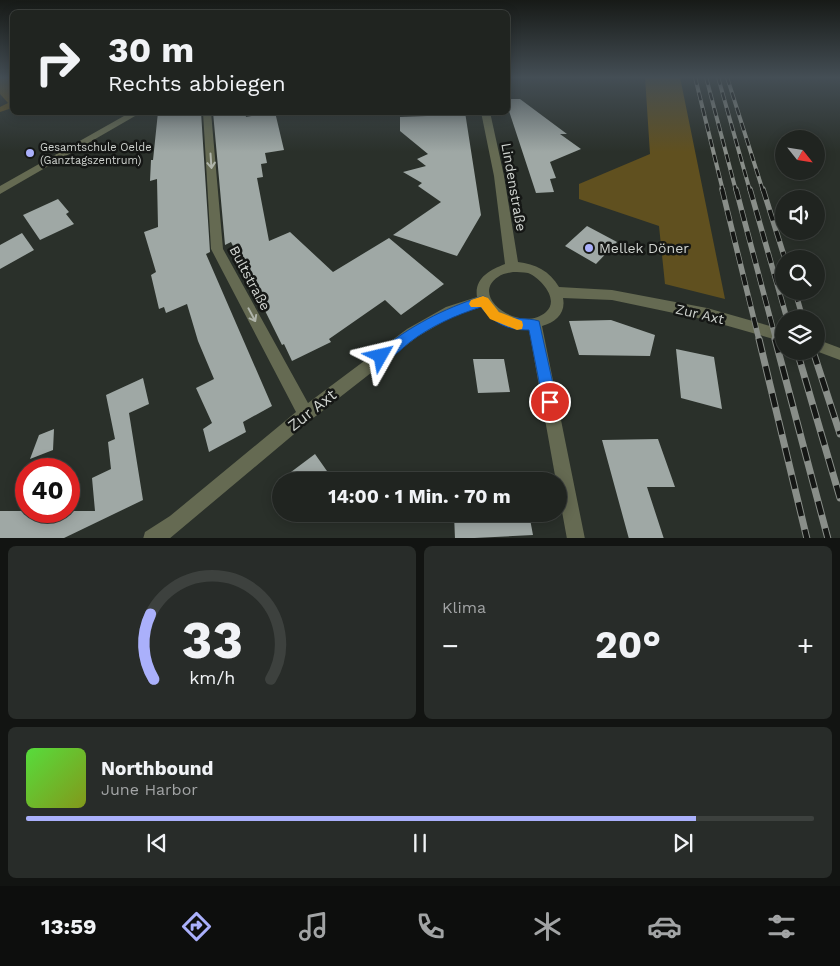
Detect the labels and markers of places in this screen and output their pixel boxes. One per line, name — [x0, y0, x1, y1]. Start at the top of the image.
place label: Gesamtschule Oelde (Ganztagszentrum) — [40, 141, 152, 167]
marker: Gesamtschule Oelde (Ganztagszentrum) — [24, 147, 36, 159]
place label: Mellek Döner — [599, 240, 689, 256]
marker: Mellek Döner — [583, 242, 595, 254]
pin — [529, 381, 571, 423]

